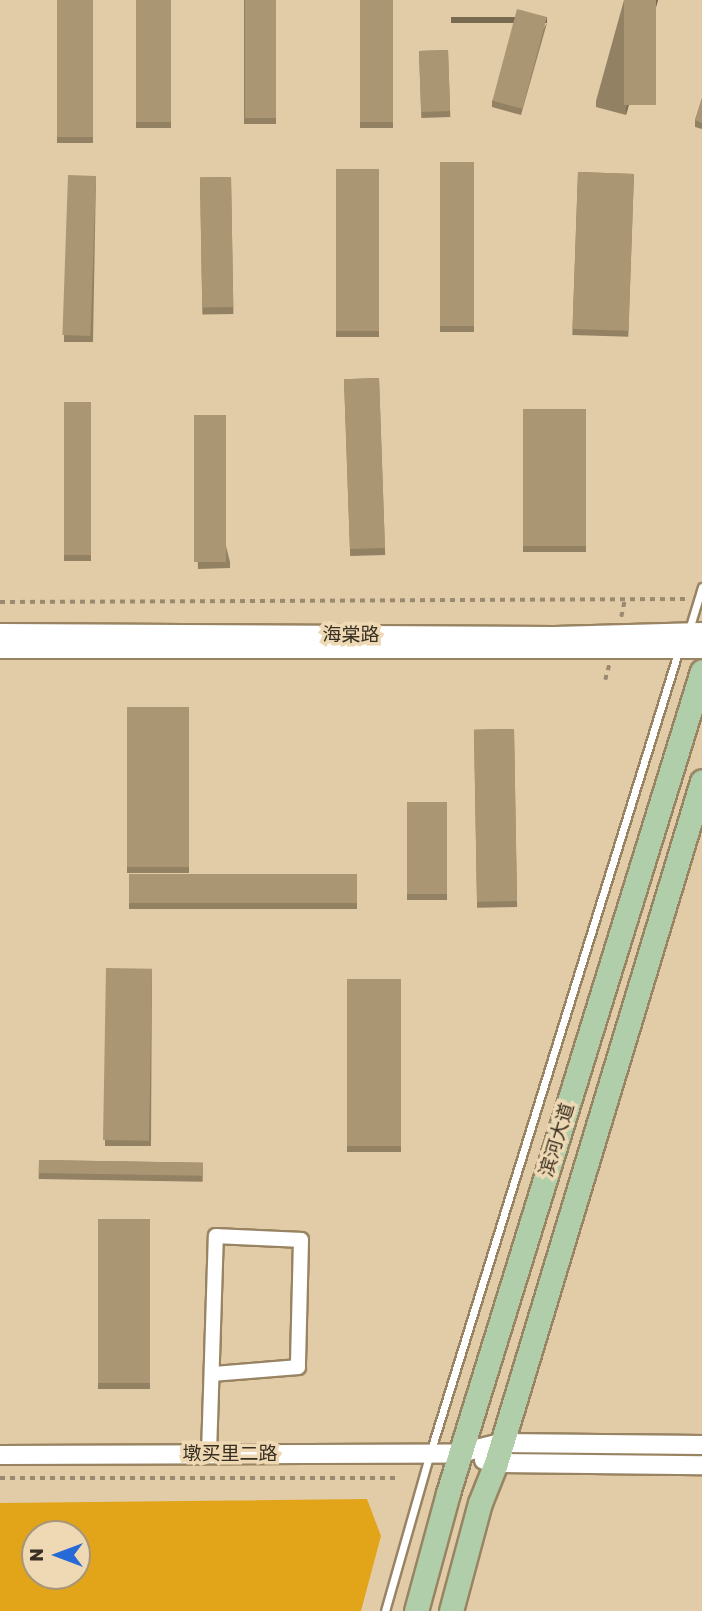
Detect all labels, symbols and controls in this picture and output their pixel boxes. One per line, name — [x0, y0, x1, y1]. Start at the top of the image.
street label: 海棠路 — [323, 624, 379, 646]
street label: 滨河大道 — [535, 1100, 579, 1180]
street label: 墩买里二路 — [183, 1443, 277, 1465]
north arrow — [21, 1520, 91, 1590]
text: N — [25, 1548, 48, 1562]

